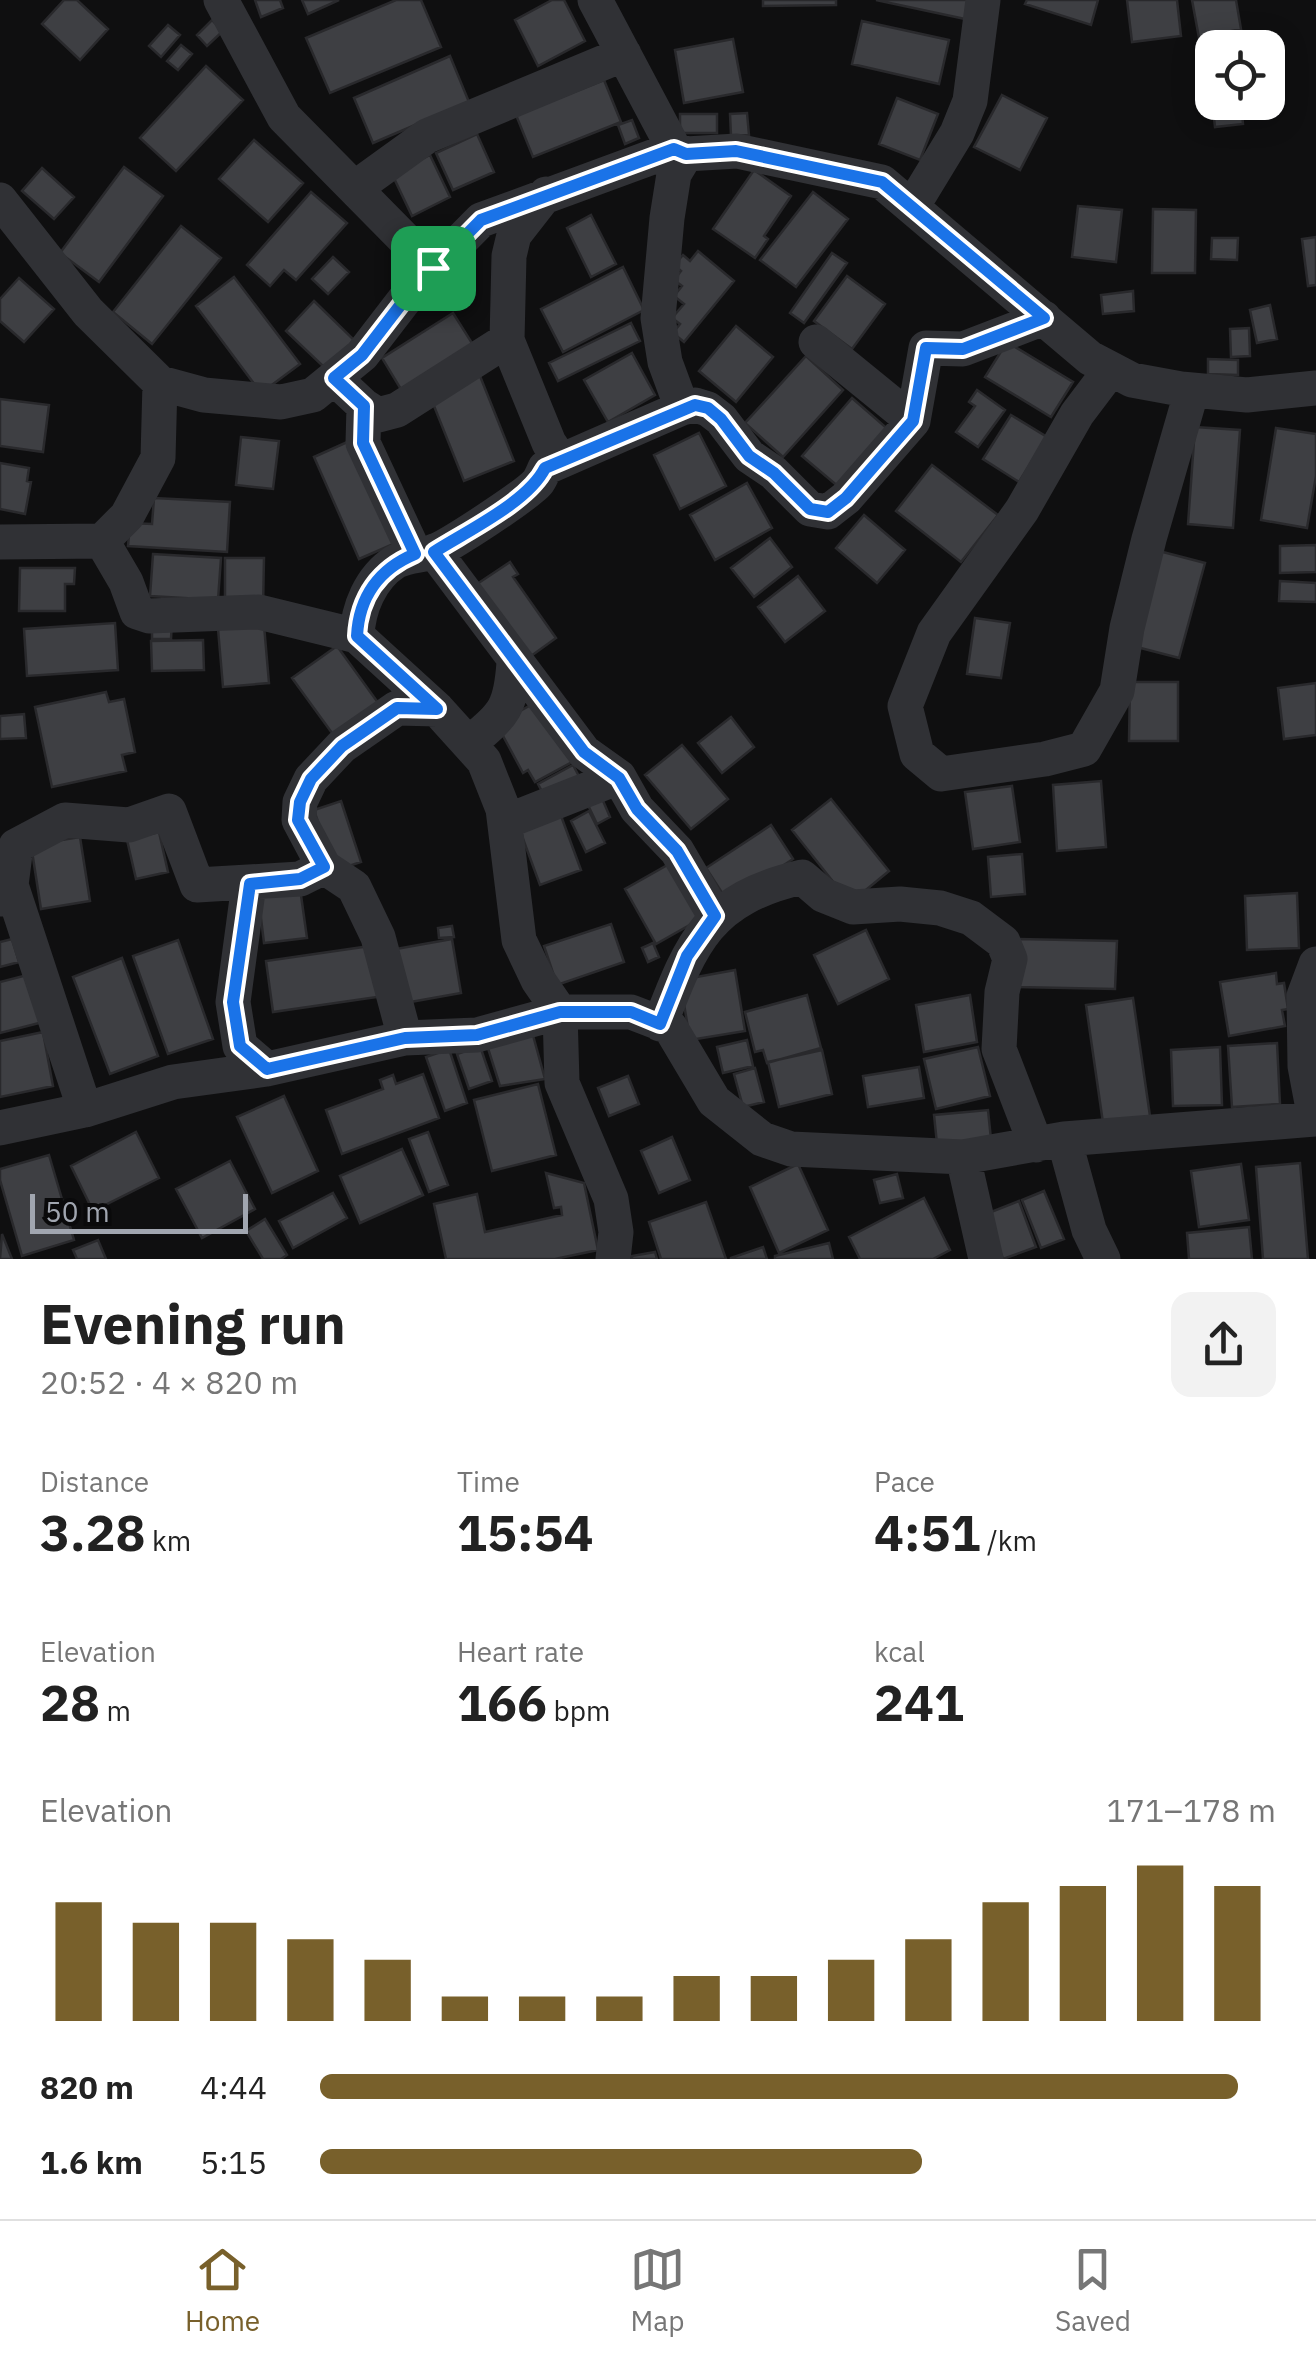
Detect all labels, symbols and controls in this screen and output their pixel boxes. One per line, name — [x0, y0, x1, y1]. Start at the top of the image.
map controls — [1195, 30, 1285, 120]
button: locate — [1195, 30, 1285, 120]
pin — [391, 226, 476, 311]
icon: arrive — [406, 241, 461, 296]
scale bar — [30, 1189, 248, 1234]
text: 50 m — [45, 1193, 110, 1230]
text: Evening run — [40, 1288, 346, 1359]
button: share — [1171, 1292, 1276, 1397]
text: 20:52 · 4 × 820 m — [40, 1361, 298, 1403]
text: Distance — [40, 1463, 149, 1500]
text: Time — [457, 1463, 520, 1500]
text: Pace — [874, 1463, 935, 1500]
text: 3.28 — [40, 1500, 146, 1565]
text: 15:54 — [457, 1500, 594, 1565]
text: 4:51 — [874, 1500, 981, 1565]
text: km — [146, 1522, 191, 1559]
text: /km — [981, 1522, 1037, 1559]
text: Elevation — [40, 1633, 156, 1670]
text: Heart rate — [457, 1633, 584, 1670]
text: kcal — [874, 1633, 925, 1670]
text: 28 — [40, 1670, 100, 1735]
text: 166 — [457, 1670, 547, 1735]
text: 241 — [874, 1670, 964, 1735]
text: m — [100, 1692, 131, 1729]
text: bpm — [547, 1692, 611, 1729]
text: Elevation — [40, 1789, 173, 1831]
text: 171–178 m — [1106, 1789, 1276, 1831]
text: 820 m — [40, 2066, 134, 2108]
text: 4:44 — [200, 2066, 267, 2108]
text: 1.6 km — [40, 2141, 143, 2183]
text: 5:15 — [200, 2141, 267, 2183]
tab: Home — [185, 2242, 260, 2339]
tab: Map — [630, 2242, 685, 2339]
tab: Saved — [1055, 2242, 1131, 2339]

